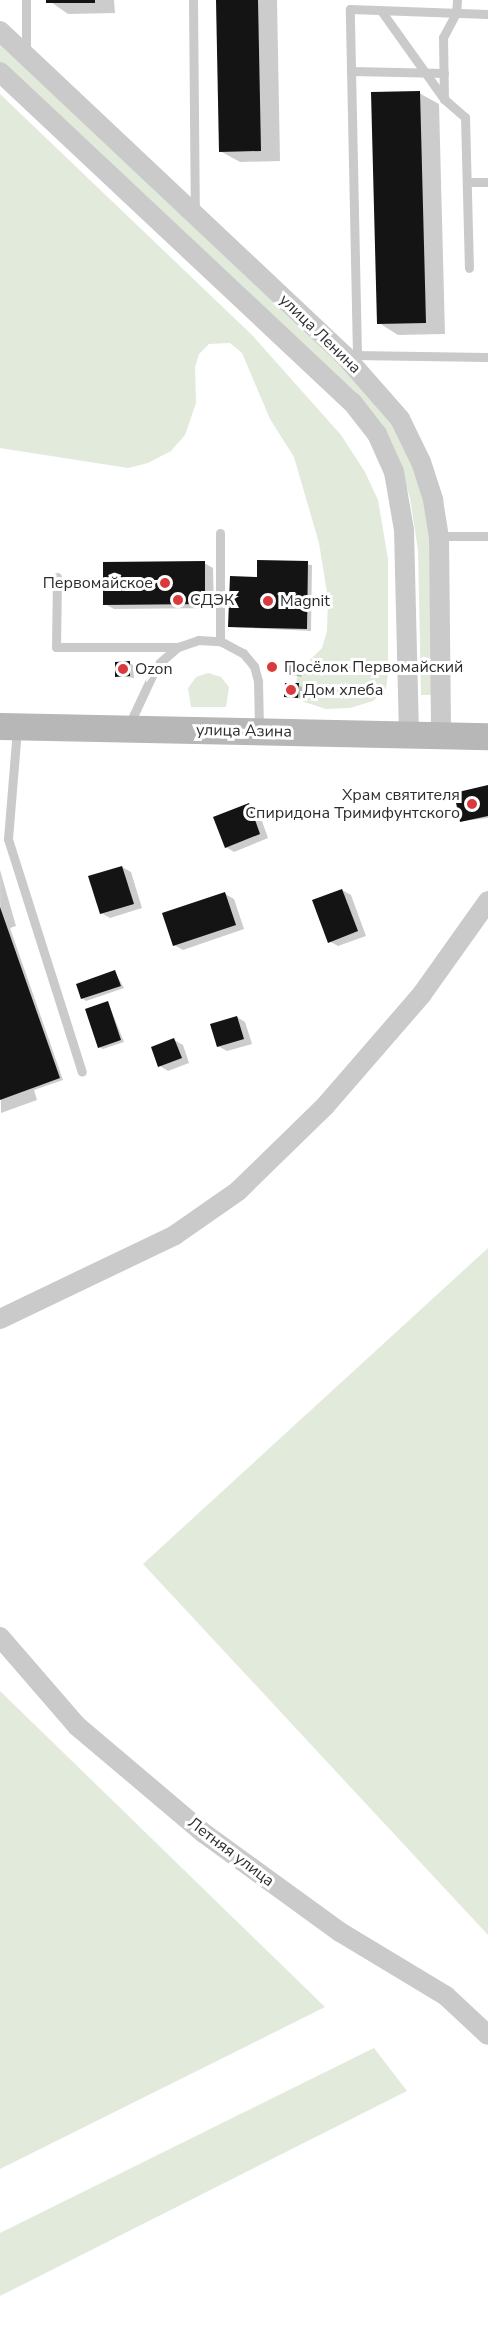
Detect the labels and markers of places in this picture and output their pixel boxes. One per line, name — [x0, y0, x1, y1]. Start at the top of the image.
place label: Первомайское — [43, 573, 153, 593]
marker: Первомайское — [158, 576, 172, 590]
place label: СДЭК — [190, 590, 234, 610]
place label: Magnit — [280, 591, 330, 611]
marker: СДЭК — [171, 593, 185, 607]
marker: Magnit — [261, 594, 275, 608]
place label: Посёлок Первомайский — [284, 657, 463, 677]
place label: Ozon — [135, 659, 173, 679]
marker: Посёлок Первомайский — [265, 660, 279, 674]
marker: Ozon — [116, 662, 130, 676]
place label: Дом хлеба — [303, 680, 383, 700]
marker: Дом хлеба — [284, 683, 298, 697]
place label: Храм святителя Спиридона Тримифунтского — [245, 785, 460, 823]
marker: Храм святителя Спиридона Тримифунтского — [465, 797, 479, 811]

